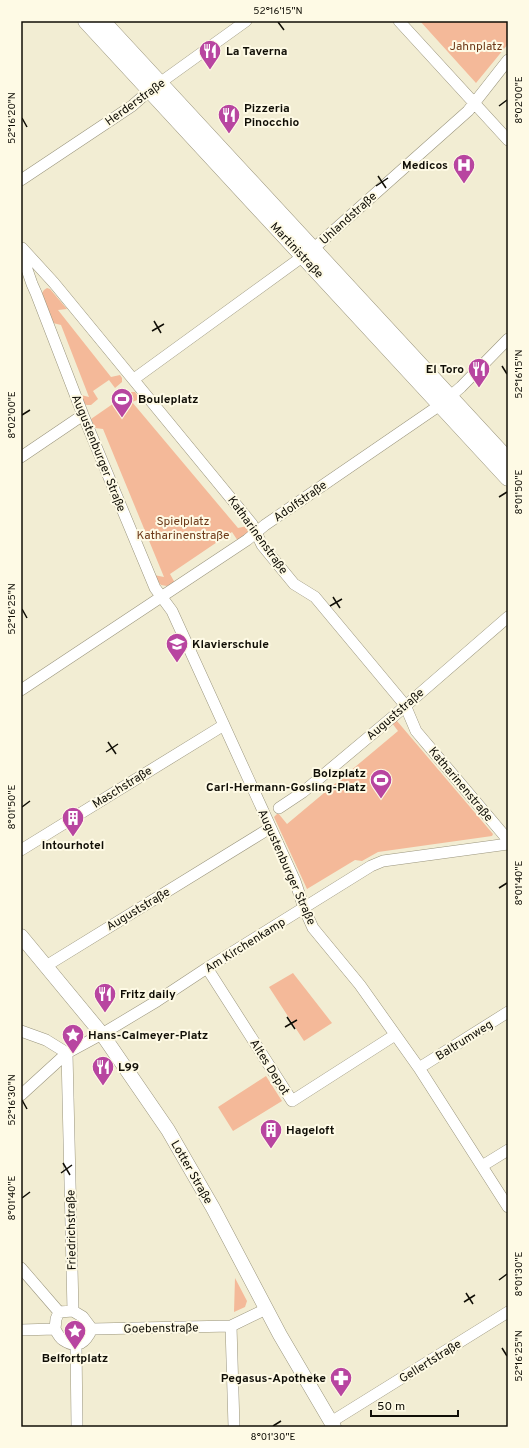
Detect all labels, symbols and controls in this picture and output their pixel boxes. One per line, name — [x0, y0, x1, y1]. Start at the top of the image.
text: 52°16'15"N — [253, 5, 303, 18]
restaurant icon: La Taverna — [197, 38, 223, 71]
park label: Jahnplatz — [449, 39, 503, 55]
place label: La Taverna — [226, 44, 287, 60]
street label: Herderstraße — [102, 76, 169, 130]
text: 8°02'00"E — [513, 76, 526, 124]
text: 52°16'20"N — [6, 92, 19, 144]
place label: Pizzeria Pinocchio — [244, 101, 300, 131]
restaurant icon: Pizzeria Pinocchio — [216, 102, 242, 135]
hospital icon: Medicos — [451, 152, 477, 185]
place label: Medicos — [402, 158, 448, 174]
street label: Uhlandstraße — [317, 189, 381, 249]
street label: Martinistraße — [266, 219, 326, 282]
text: 52°16'15"N — [513, 349, 526, 399]
restaurant icon: El Toro — [466, 356, 492, 389]
place label: El Toro — [426, 362, 464, 378]
sports icon: Bouleplatz — [109, 386, 135, 419]
text: 8°02'00"E — [6, 391, 19, 439]
street label: Augustenburger Straße — [67, 392, 129, 514]
place label: Bouleplatz — [138, 392, 199, 408]
text: 8°01'50"E — [513, 469, 526, 515]
street label: Adolfstraße — [271, 478, 330, 526]
street label: Katharinenstraße — [223, 493, 291, 578]
park label: Spielplatz Katharinenstraße — [137, 514, 229, 544]
text: 52°16'25"N — [6, 583, 19, 635]
school or university icon: Klavierschule — [164, 631, 190, 664]
place label: Klavierschule — [192, 637, 269, 653]
street label: Auguststraße — [363, 685, 428, 744]
street label: Katharinenstraße — [424, 744, 496, 825]
street label: Maschstraße — [90, 763, 155, 812]
place label: Bolzplatz Carl-Hermann-Gosling-Platz — [206, 766, 366, 796]
sports icon: Bolzplatz Carl-Hermann-Gosling-Platz — [368, 767, 394, 800]
text: 8°01'50"E — [6, 784, 19, 830]
building icon: Intourhotel — [60, 805, 86, 838]
street label: Augustenburger Straße — [253, 807, 319, 928]
place label: Intourhotel — [42, 838, 104, 854]
text: 8°01'40"E — [513, 860, 526, 906]
street label: Auguststraße — [104, 885, 173, 935]
street label: Am Kirchenkamp — [202, 914, 289, 977]
restaurant icon: Fritz daily — [92, 981, 118, 1014]
place label: Fritz daily — [120, 987, 176, 1003]
street label: Baltrumweg — [433, 1017, 496, 1065]
place icon: Hans-Calmeyer-Platz — [60, 1022, 86, 1055]
place label: Hans-Calmeyer-Platz — [88, 1028, 208, 1044]
street label: Altes Depot — [246, 1036, 293, 1099]
restaurant icon: L99 — [90, 1054, 116, 1087]
place label: L99 — [118, 1060, 139, 1076]
text: 52°16'30"N — [6, 1074, 19, 1126]
building icon: Hageloft — [258, 1117, 284, 1150]
place label: Hageloft — [286, 1123, 335, 1139]
street label: Lotter Straße — [166, 1138, 216, 1207]
text: 8°01'40"E — [6, 1175, 19, 1221]
street label: Friedrichstraße — [63, 1189, 81, 1270]
text: 8°01'30"E — [513, 1252, 526, 1296]
place icon: Belfortplatz — [62, 1318, 88, 1351]
street label: Goebenstraße — [123, 1320, 199, 1338]
text: 52°16'25"N — [513, 1330, 526, 1382]
street label: Gellertstraße — [397, 1336, 465, 1387]
place label: Belfortplatz — [42, 1351, 108, 1367]
pharmacy icon: Pegasus-Apotheke — [328, 1365, 354, 1398]
place label: Pegasus-Apotheke — [221, 1371, 326, 1387]
scale bar — [371, 1392, 458, 1418]
text: 50 m — [377, 1399, 405, 1415]
text: 8°01'30"E — [251, 1431, 295, 1444]

